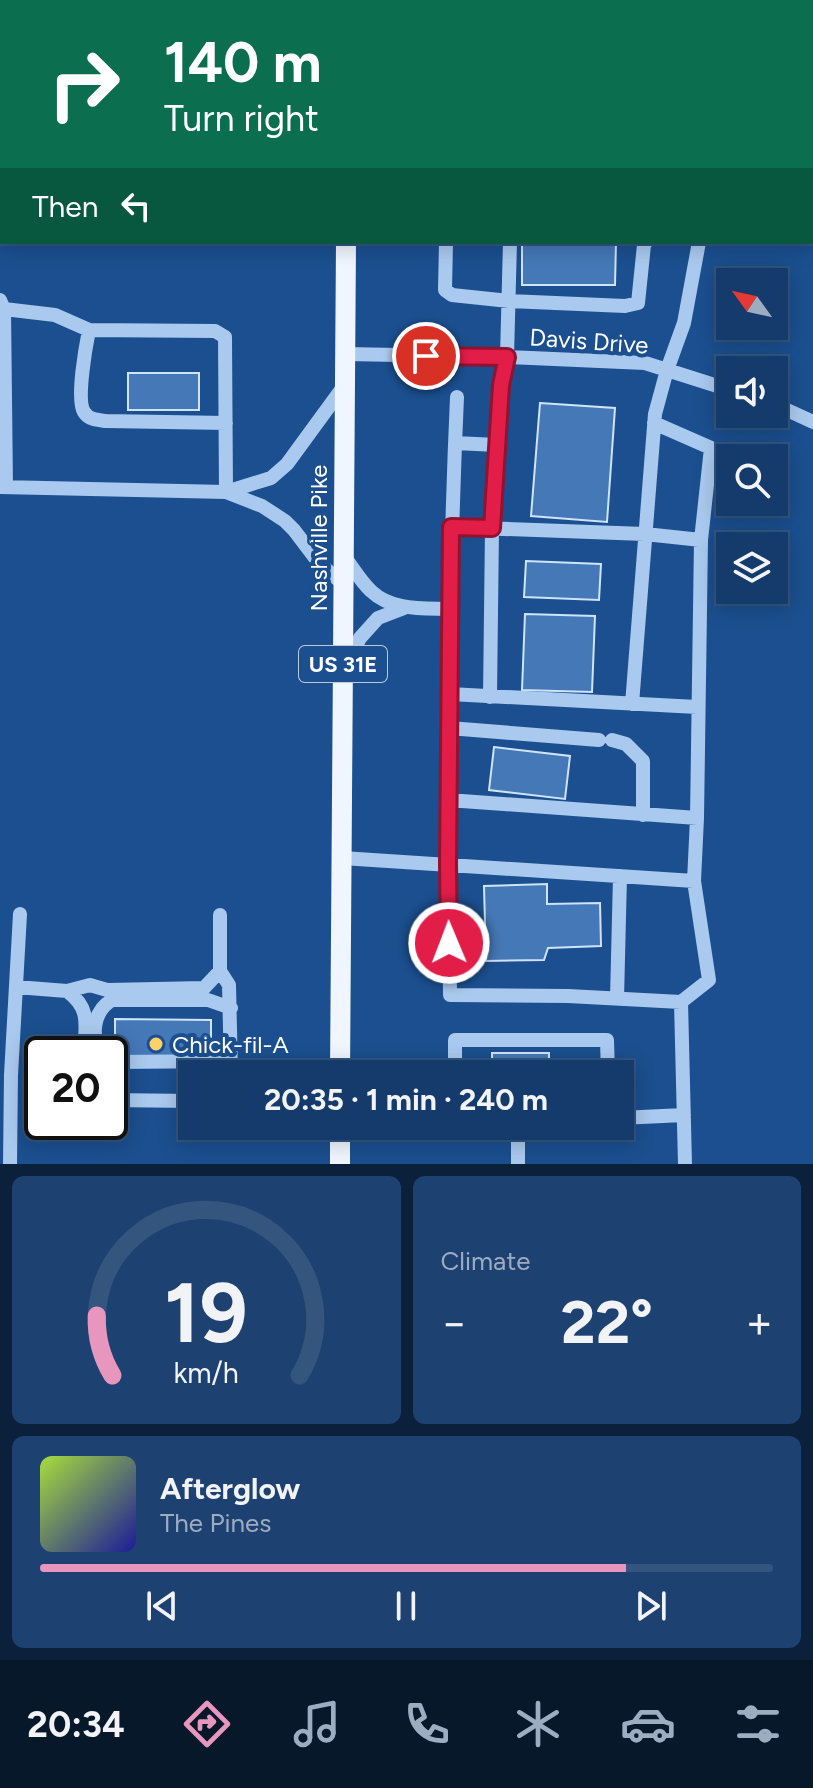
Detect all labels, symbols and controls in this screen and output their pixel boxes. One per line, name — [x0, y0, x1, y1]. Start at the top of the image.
text: 140 m — [164, 29, 322, 96]
icon: right — [32, 32, 136, 136]
text: Turn right — [164, 97, 319, 140]
icon: left — [114, 184, 158, 228]
text: Then — [32, 188, 98, 225]
north arrow — [716, 268, 788, 340]
map controls — [716, 268, 788, 604]
pin — [392, 322, 460, 390]
street label: Davis Drive — [529, 322, 649, 360]
icon: arrive — [404, 334, 448, 378]
button: sound — [716, 356, 788, 428]
button: search — [716, 444, 788, 516]
street label: Nashville Pike — [304, 465, 333, 611]
button: layers — [716, 532, 788, 604]
road number: US 31E — [299, 646, 387, 682]
position arrow — [407, 901, 491, 985]
place label: Chick-fil-A — [172, 1030, 290, 1059]
marker: Chick-fil-A — [147, 1035, 165, 1053]
speed limit sign: 20 — [24, 1036, 128, 1140]
text: 20:35 · 1 min · 240 m — [264, 1081, 548, 1118]
text: Climate — [441, 1245, 530, 1277]
text: 19 — [165, 1263, 248, 1363]
text: 22° — [561, 1286, 653, 1358]
text: − — [441, 1296, 468, 1349]
text: + — [746, 1296, 773, 1349]
text: km/h — [174, 1356, 239, 1390]
text: Afterglow — [160, 1470, 300, 1507]
text: The Pines — [160, 1507, 271, 1539]
icon: previous — [140, 1584, 184, 1628]
icon: pause — [384, 1584, 428, 1628]
icon: next — [629, 1584, 673, 1628]
icon: directions — [179, 1696, 235, 1752]
icon: music — [289, 1696, 345, 1752]
icon: phone — [399, 1696, 455, 1752]
icon: climate — [510, 1696, 566, 1752]
icon: car — [620, 1696, 676, 1752]
icon: filters — [730, 1696, 786, 1752]
text: 20:34 — [27, 1703, 125, 1746]

